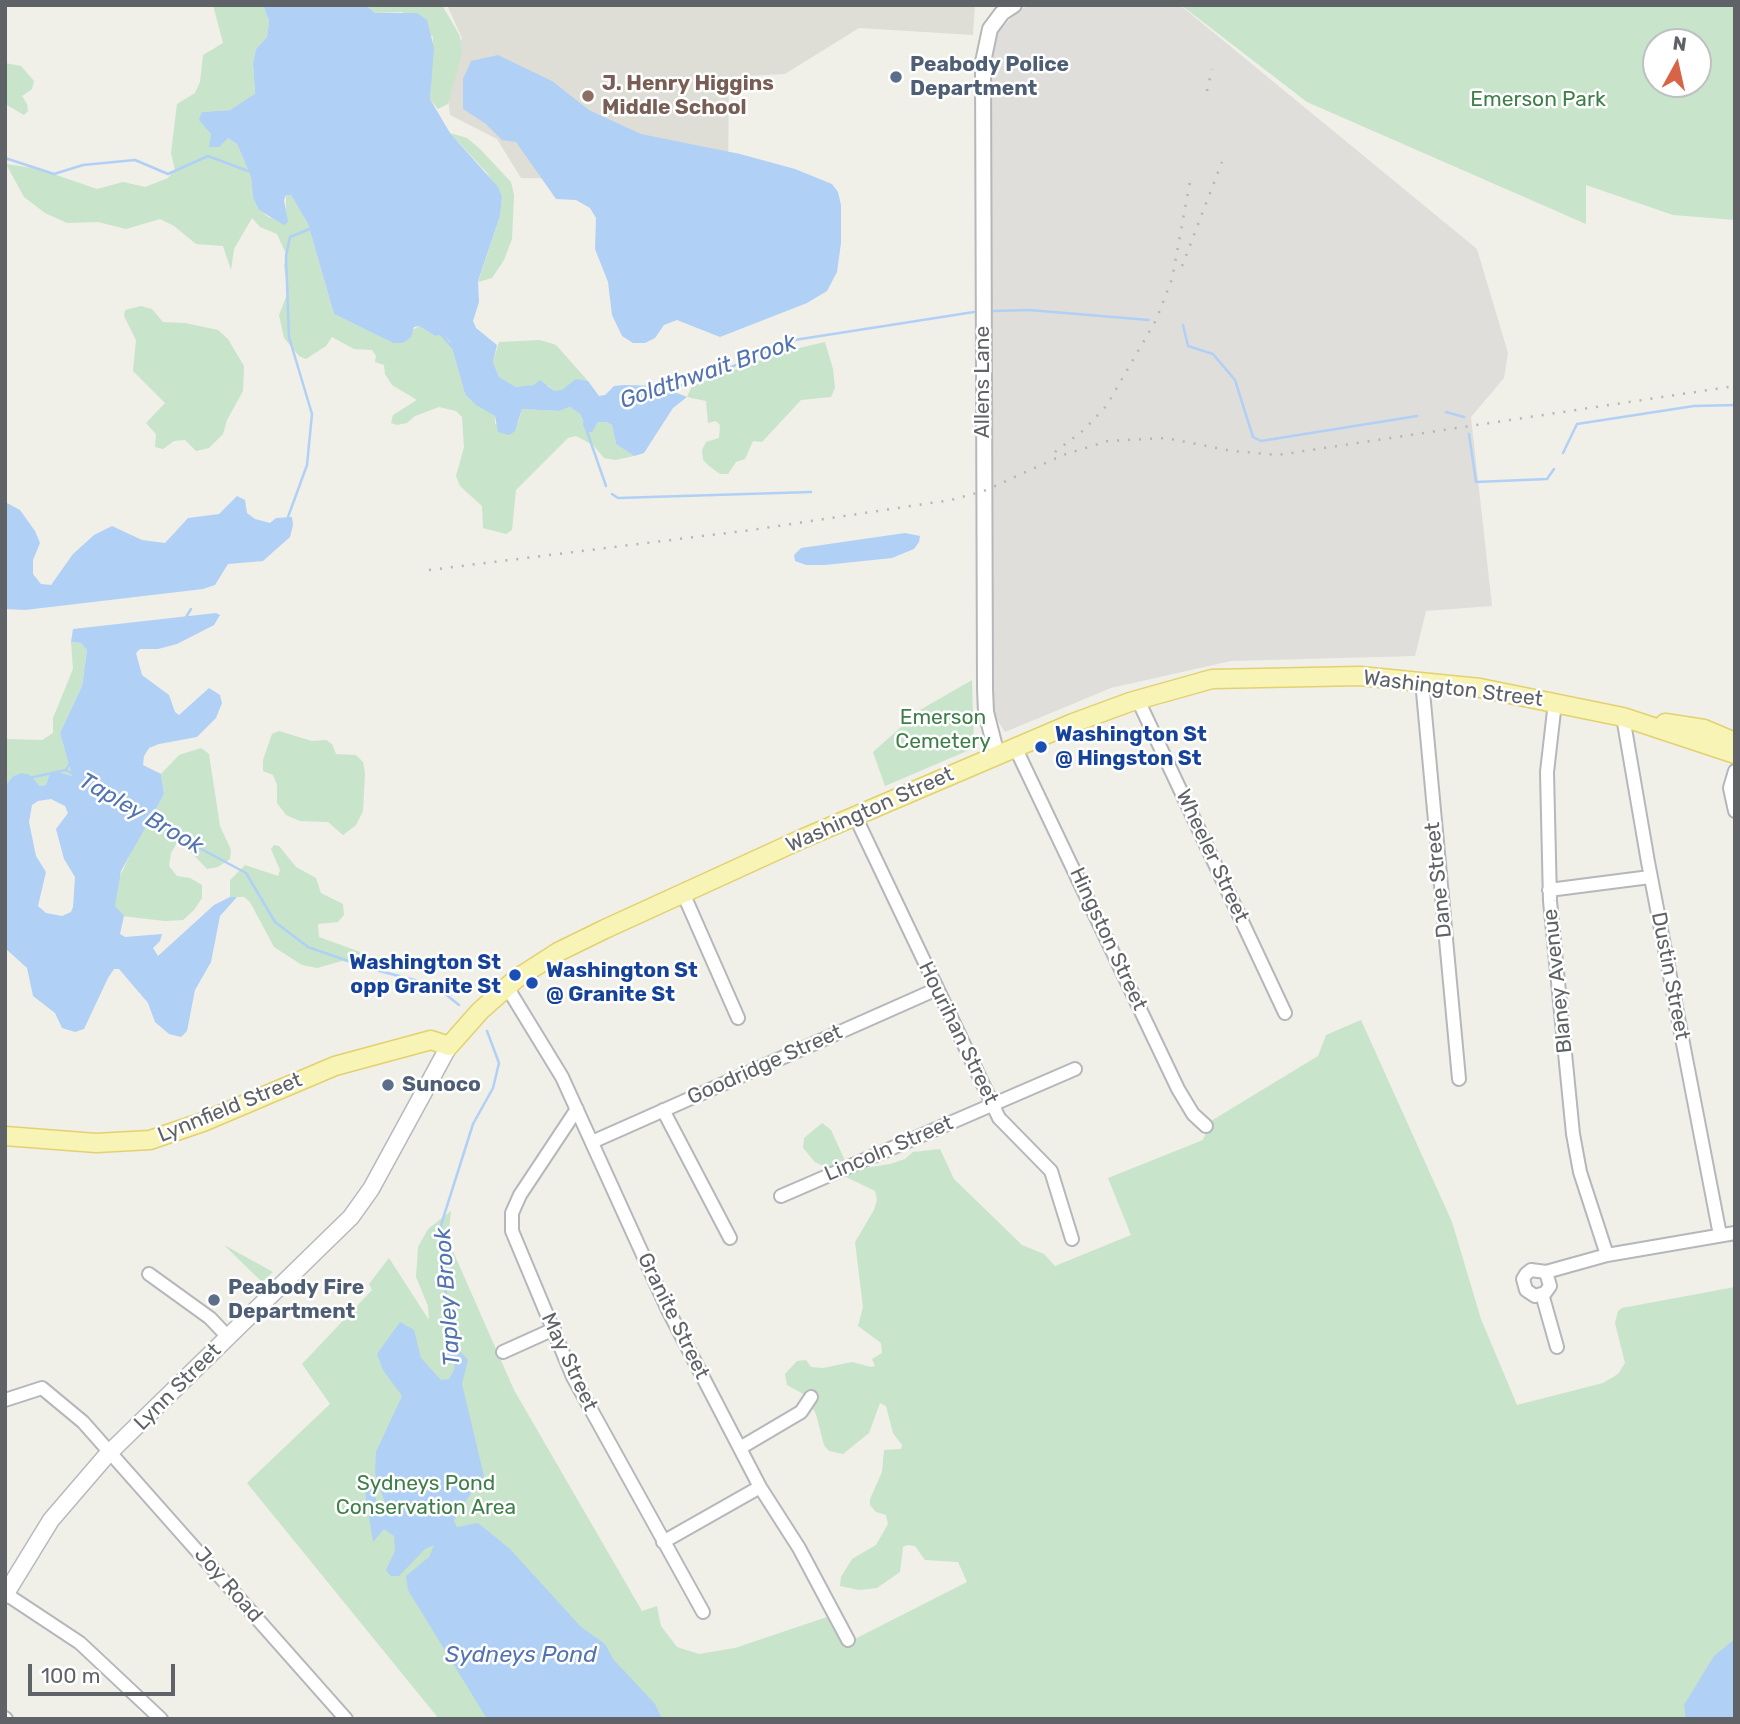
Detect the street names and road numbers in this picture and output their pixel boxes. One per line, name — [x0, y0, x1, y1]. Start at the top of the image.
street label: Allens Lane — [970, 326, 996, 438]
street label: Washington Street — [1362, 665, 1544, 713]
street label: Washington Street — [782, 762, 958, 858]
street label: Wheeler Street — [1170, 785, 1254, 927]
street label: Dane Street — [1420, 821, 1458, 939]
street label: Hingston Street — [1064, 863, 1152, 1015]
street label: Blaney Avenue — [1538, 908, 1578, 1054]
street label: Dustin Street — [1645, 910, 1695, 1042]
street label: Hourihan Street — [913, 957, 1003, 1109]
street label: Goodridge Street — [684, 1020, 846, 1110]
street label: Lynnfield Street — [154, 1068, 306, 1148]
street label: Lincoln Street — [821, 1111, 957, 1187]
street label: Granite Street — [632, 1249, 714, 1383]
street label: May Street — [535, 1309, 603, 1415]
street label: Lynn Street — [129, 1338, 227, 1436]
street label: Joy Road — [188, 1542, 268, 1628]

